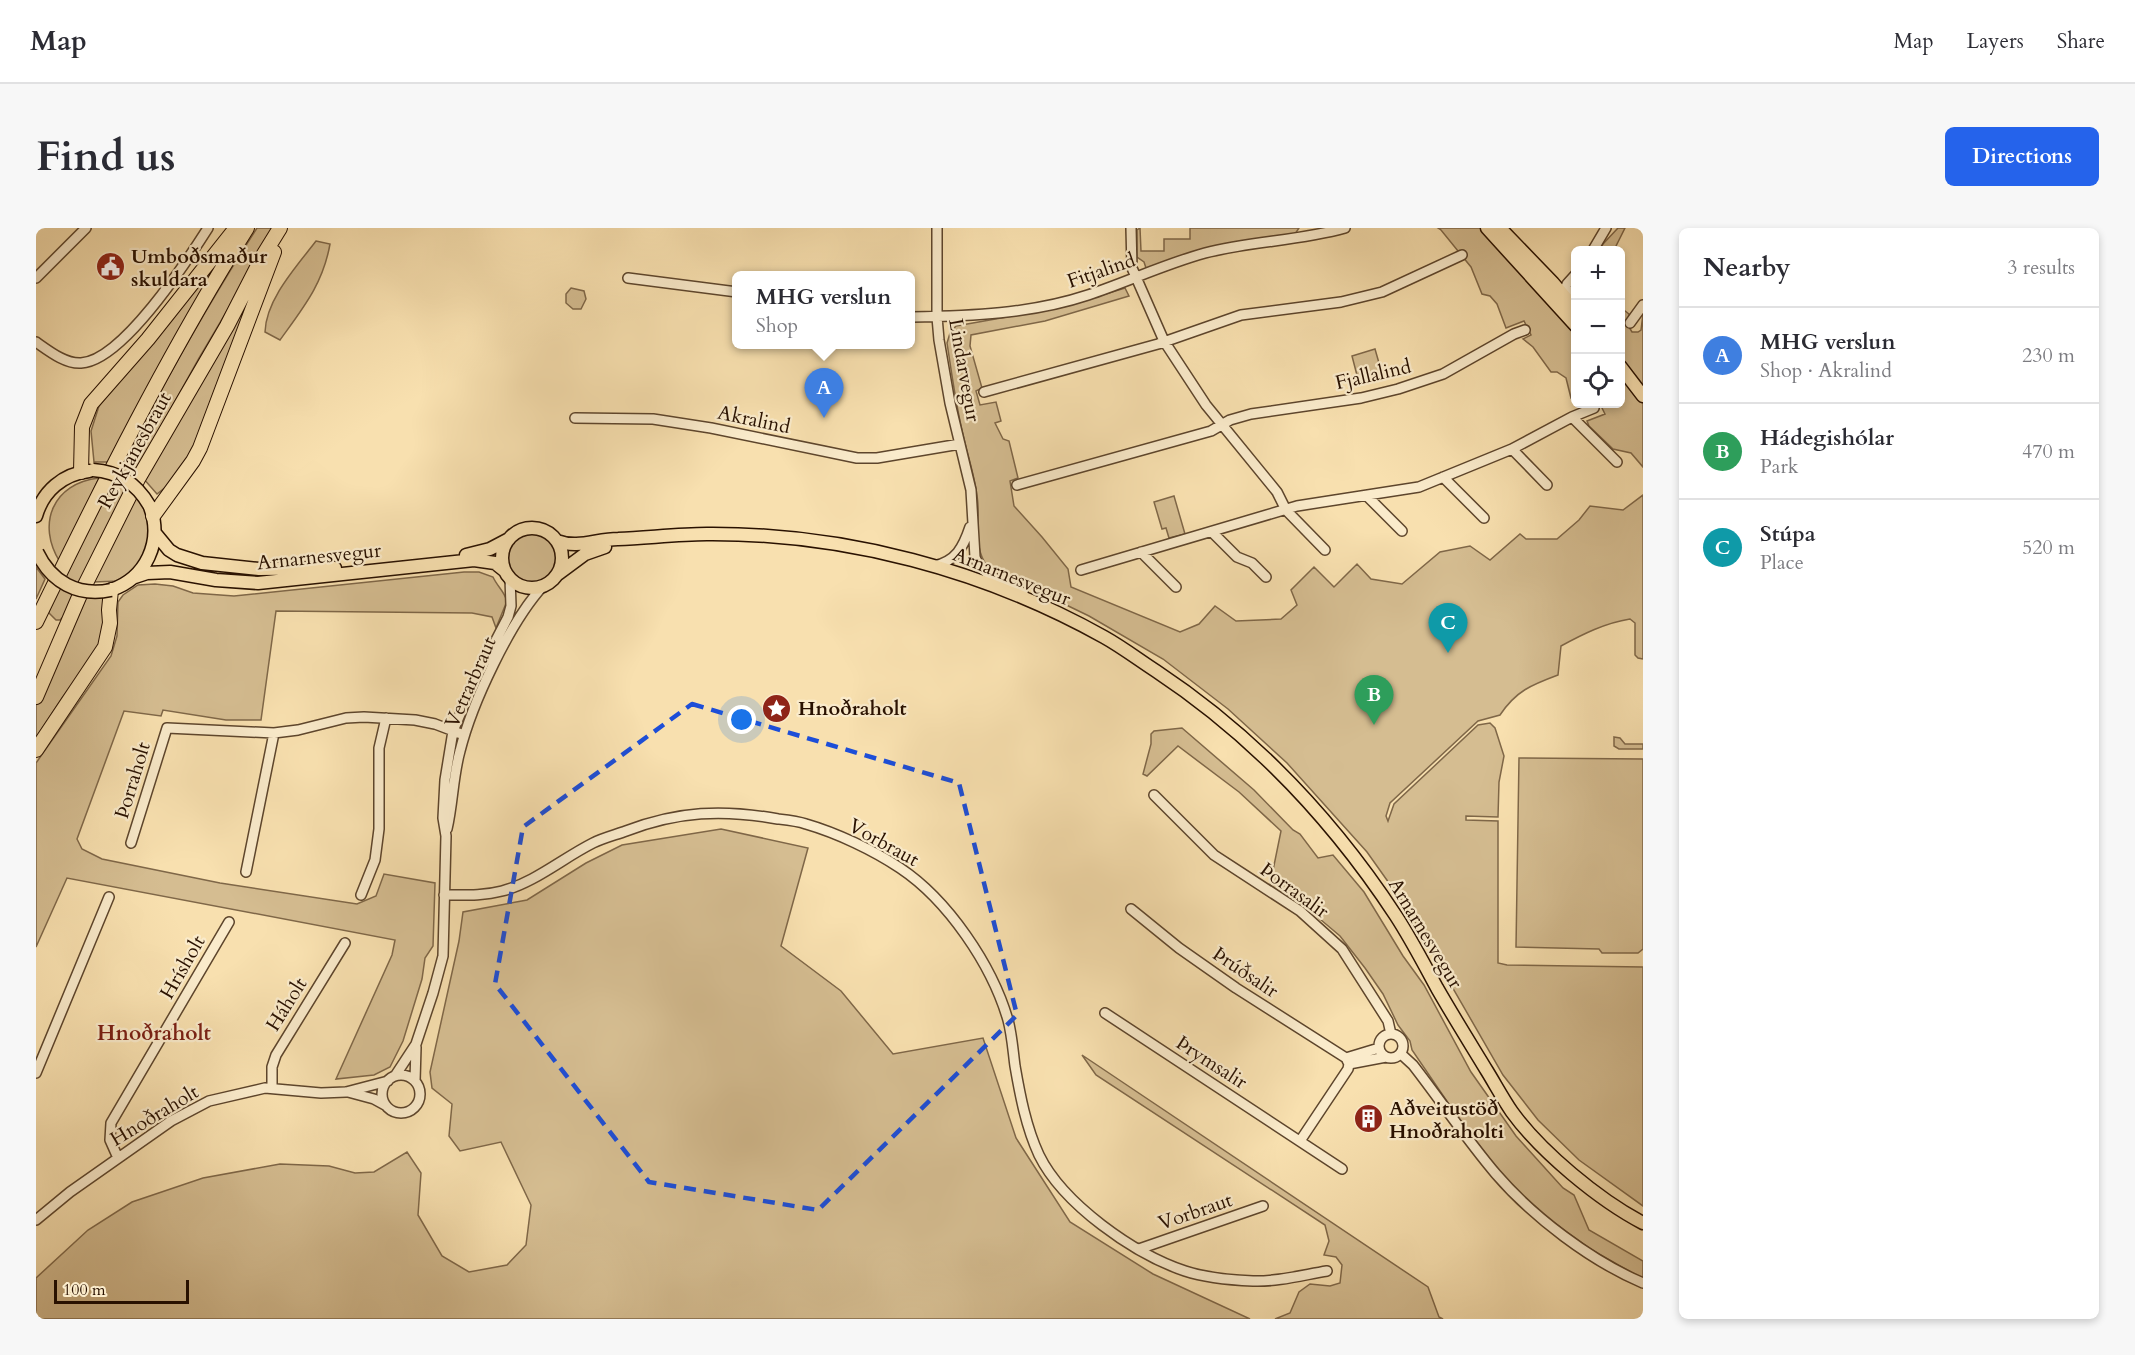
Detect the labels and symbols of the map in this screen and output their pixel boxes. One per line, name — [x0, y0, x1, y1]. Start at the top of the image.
place label: Umboðsmaður skuldara — [131, 243, 268, 293]
street label: Fitjalind — [1064, 246, 1139, 295]
public building icon: Umboðsmaður skuldara — [94, 251, 126, 283]
street label: Lindarvegur — [942, 316, 987, 425]
street label: Fjallalind — [1332, 353, 1414, 396]
pin: A — [804, 368, 844, 418]
street label: Reykjanesbraut — [91, 386, 178, 513]
street label: Akralind — [715, 399, 793, 440]
street label: Arnarnesvegur — [256, 536, 383, 576]
street label: Arnarnesvegur — [949, 541, 1075, 613]
pin: C — [1428, 604, 1468, 653]
street label: Vetrarbraut — [438, 632, 503, 732]
pin: B — [1354, 676, 1394, 725]
place icon: Hnoðraholt — [761, 692, 793, 724]
place label: Hnoðraholt — [798, 695, 907, 722]
your location — [727, 705, 756, 734]
street label: Þorraholt — [108, 738, 157, 822]
street label: Vorbraut — [844, 812, 924, 873]
street label: Þorrasalir — [1255, 856, 1335, 925]
street label: Arnarnesvegur — [1382, 873, 1470, 994]
street label: Hrísholt — [153, 930, 212, 1004]
street label: Þrúðsalir — [1208, 941, 1284, 1005]
street label: Háholt — [259, 972, 314, 1036]
district label: Hnoðraholt — [97, 1019, 212, 1048]
street label: Þrymsalir — [1171, 1029, 1253, 1096]
street label: Hnoðraholt — [105, 1078, 204, 1152]
place label: Aðveitustöð Hnoðraholti — [1389, 1095, 1504, 1145]
building icon: Aðveitustöð Hnoðraholti — [1352, 1103, 1384, 1135]
street label: Vorbraut — [1154, 1186, 1236, 1237]
scale bar — [54, 1277, 189, 1304]

